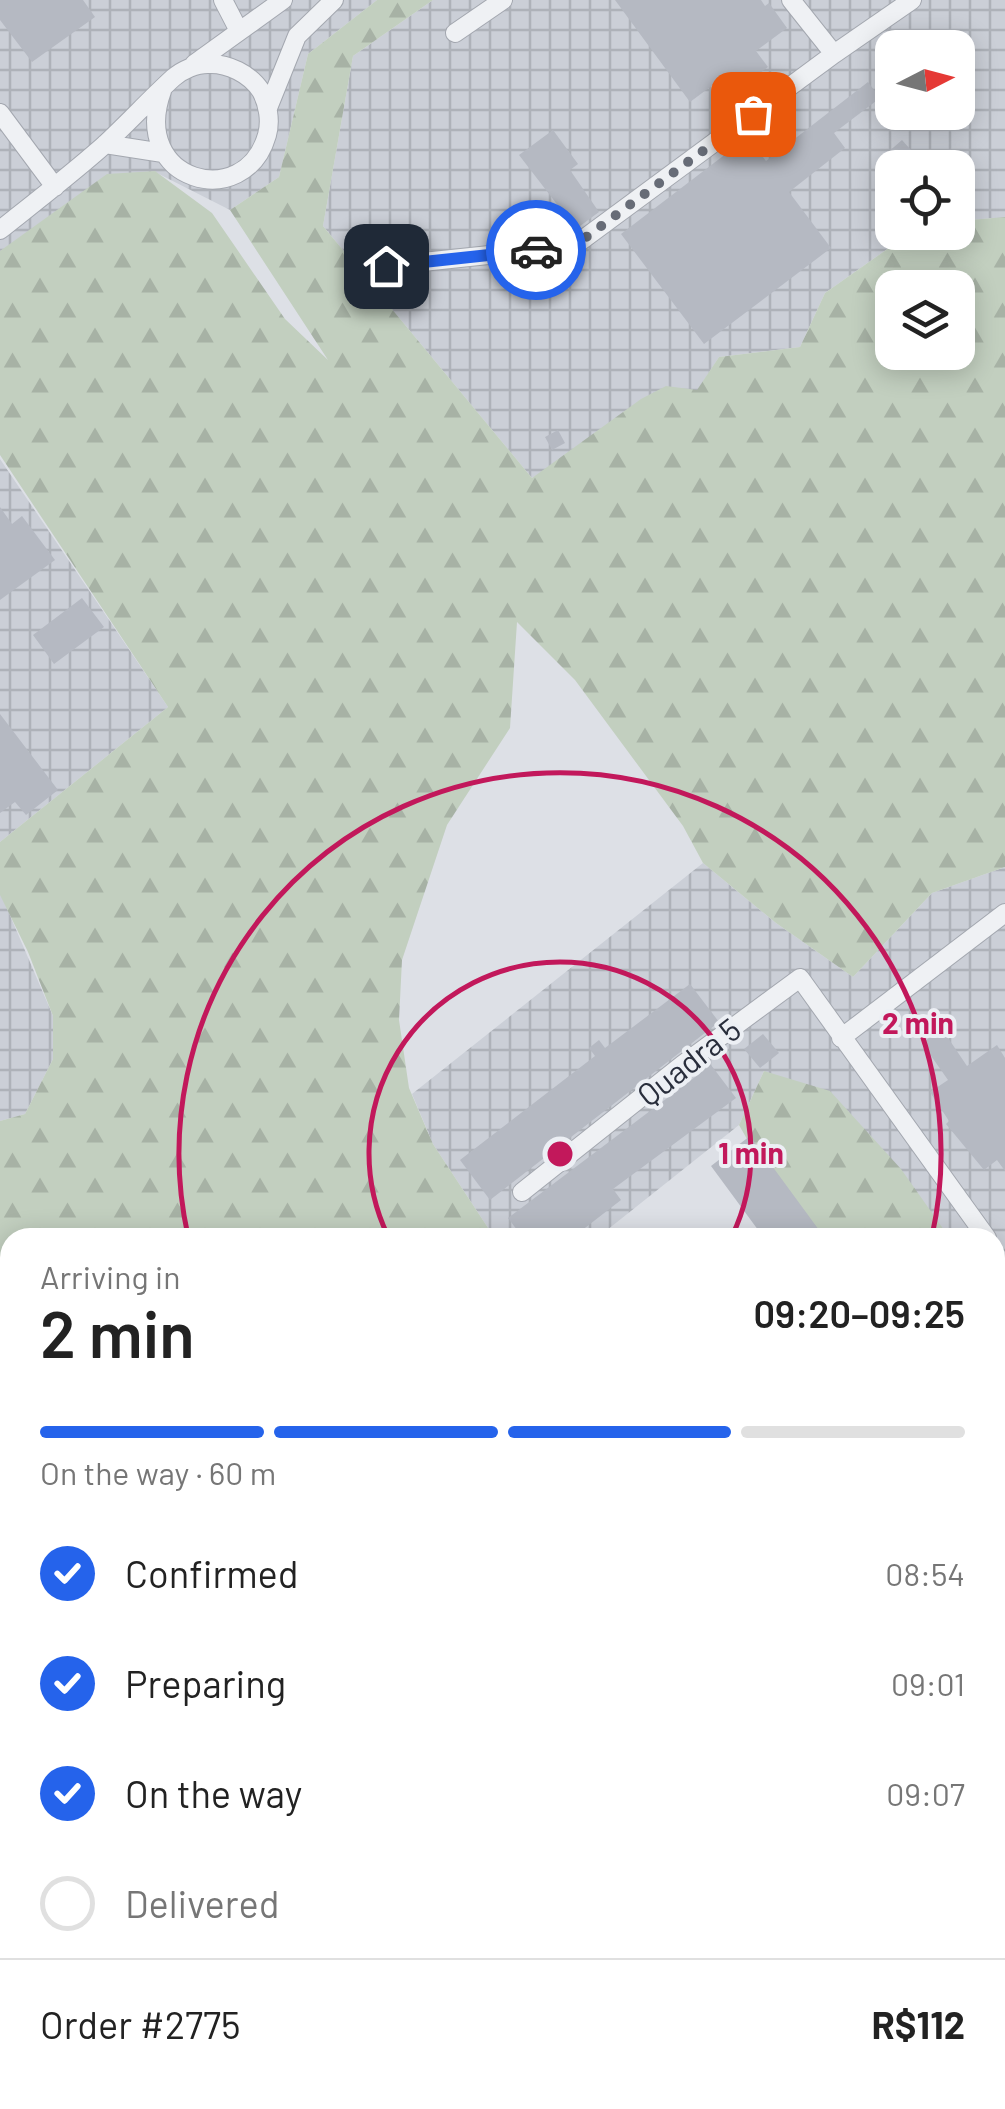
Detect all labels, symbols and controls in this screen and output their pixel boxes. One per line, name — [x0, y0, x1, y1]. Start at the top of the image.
north arrow — [875, 30, 975, 130]
map controls — [875, 30, 975, 370]
pin — [711, 72, 796, 157]
icon: bag — [726, 87, 781, 142]
button: locate — [875, 150, 975, 250]
courier — [486, 200, 586, 300]
icon: car — [509, 223, 564, 278]
pin — [344, 224, 429, 309]
icon: home — [359, 239, 414, 294]
button: layers — [875, 270, 975, 370]
text: 2 min — [882, 1004, 954, 1040]
street label: Quadra 5 — [629, 1009, 747, 1113]
text: 1 min — [718, 1134, 784, 1170]
centre of rings — [542, 1136, 578, 1172]
text: Arriving in — [40, 1257, 180, 1295]
text: 09:20–09:25 — [753, 1290, 965, 1336]
text: 2 min — [40, 1293, 195, 1371]
text: On the way · 60 m — [40, 1453, 276, 1491]
icon: check — [40, 1546, 95, 1601]
text: Confirmed — [125, 1550, 298, 1596]
text: 08:54 — [885, 1554, 965, 1592]
icon: check — [40, 1656, 95, 1711]
text: Preparing — [125, 1660, 286, 1706]
text: 09:01 — [891, 1664, 965, 1702]
icon: check — [40, 1766, 95, 1821]
text: On the way — [125, 1770, 302, 1816]
text: 09:07 — [886, 1774, 965, 1812]
text: Delivered — [125, 1880, 279, 1926]
text: Order #2775 — [40, 2001, 241, 2047]
text: R$112 — [871, 2001, 965, 2047]

